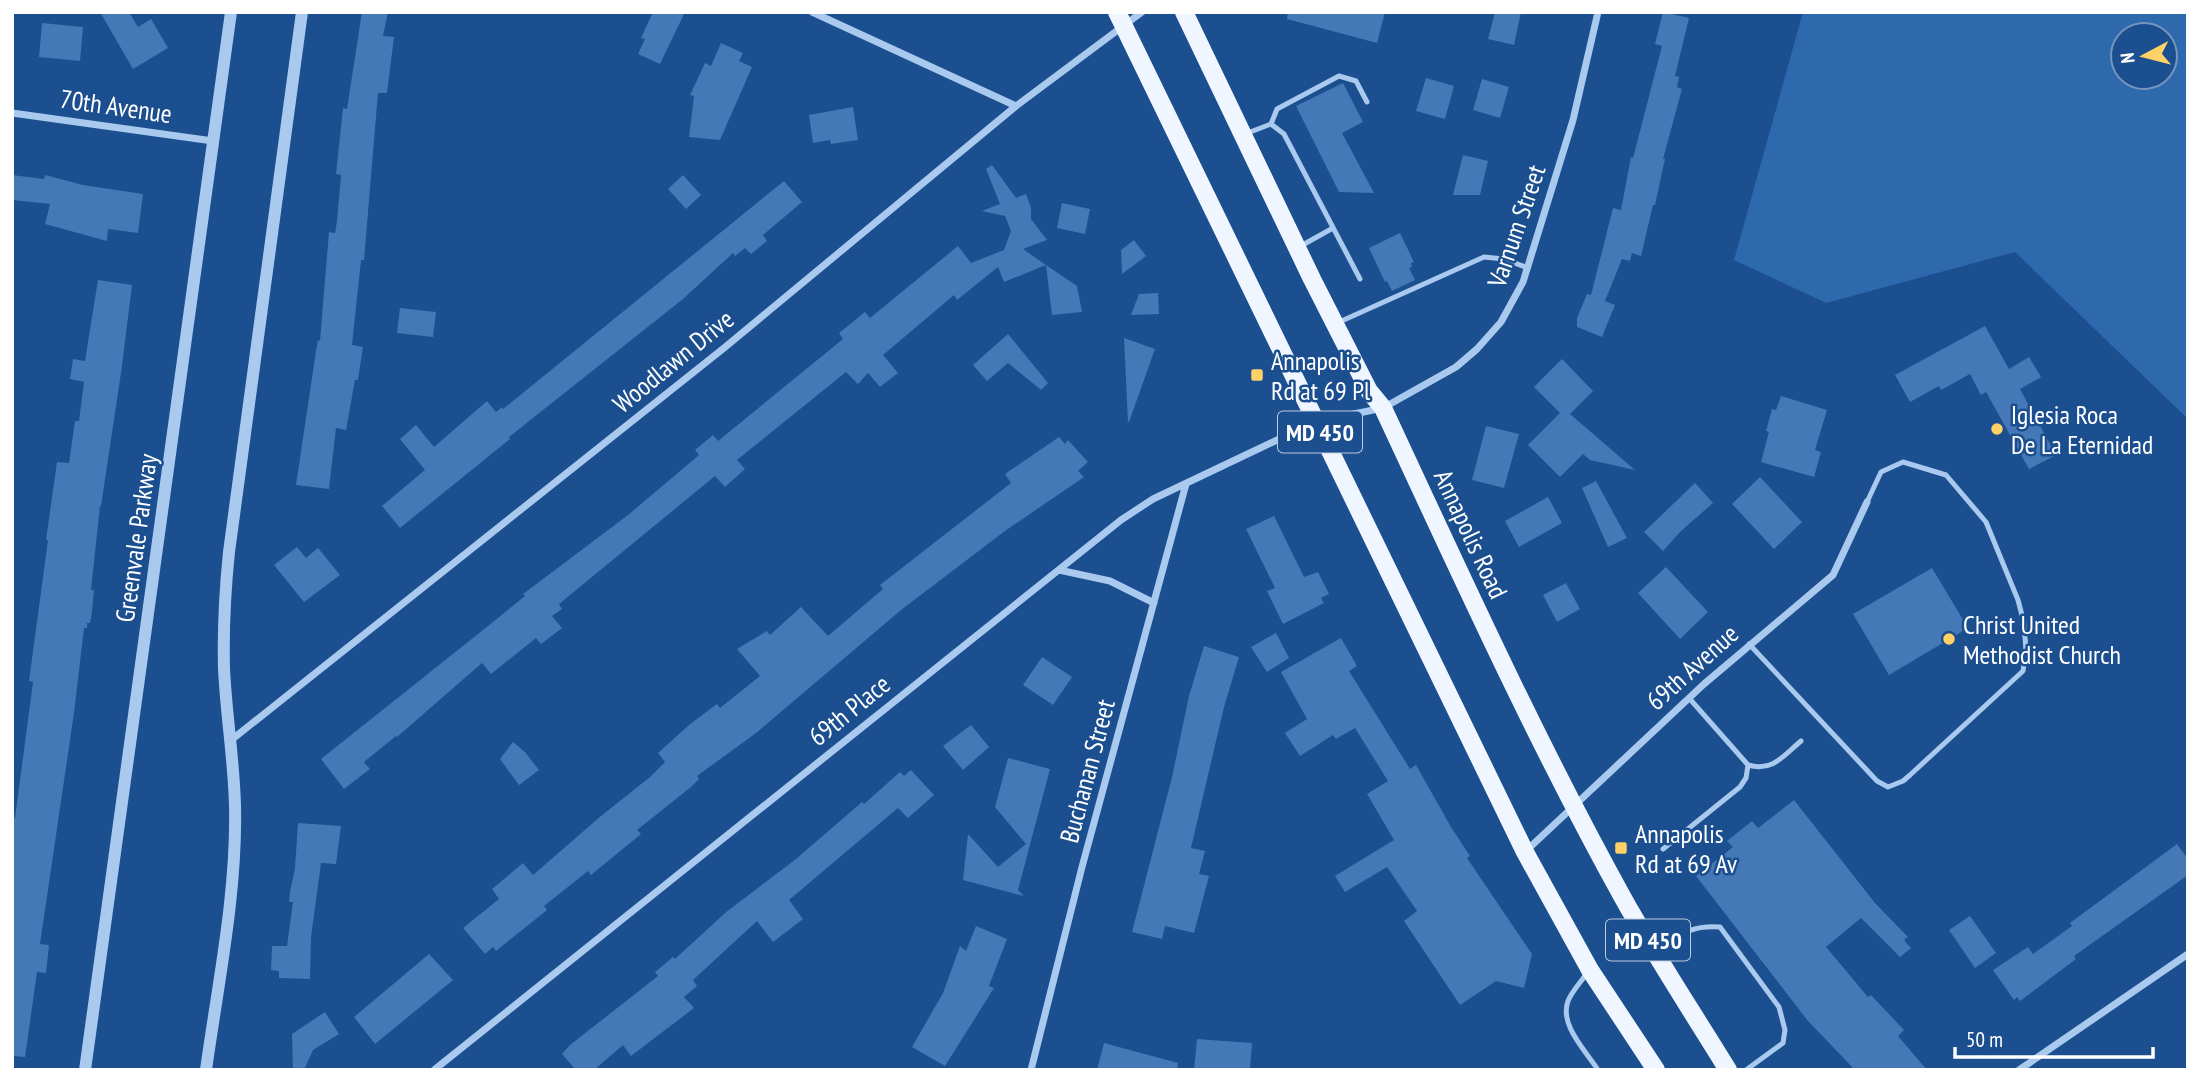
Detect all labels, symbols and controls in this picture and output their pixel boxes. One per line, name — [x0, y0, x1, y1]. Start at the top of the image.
north arrow — [2109, 21, 2179, 91]
text: N — [2115, 52, 2140, 65]
street label: 70th Avenue — [58, 82, 174, 130]
street label: Varnum Street — [1479, 160, 1552, 293]
street label: Woodlawn Drive — [606, 302, 740, 420]
place label: Annapolis Rd at 69 Pl — [1271, 344, 1370, 407]
marker: Annapolis Rd at 69 Pl — [1249, 367, 1265, 383]
place label: Iglesia Roca De La Eternidad — [2011, 398, 2153, 461]
road number: MD 450 — [1278, 412, 1362, 452]
marker: Iglesia Roca De La Eternidad — [1989, 421, 2005, 437]
street label: Greenvale Parkway — [108, 452, 164, 624]
street label: Annapolis Road — [1427, 464, 1515, 604]
place label: Christ United Methodist Church — [1963, 608, 2121, 671]
street label: 69th Avenue — [1639, 617, 1745, 717]
marker: Christ United Methodist Church — [1941, 631, 1957, 647]
street label: 69th Place — [802, 667, 896, 753]
street label: Buchanan Street — [1052, 696, 1122, 846]
place label: Annapolis Rd at 69 Av — [1635, 817, 1737, 880]
marker: Annapolis Rd at 69 Av — [1613, 840, 1629, 856]
road number: MD 450 — [1606, 920, 1690, 960]
scale bar — [1955, 1016, 2153, 1060]
text: 50 m — [1966, 1026, 2003, 1053]

